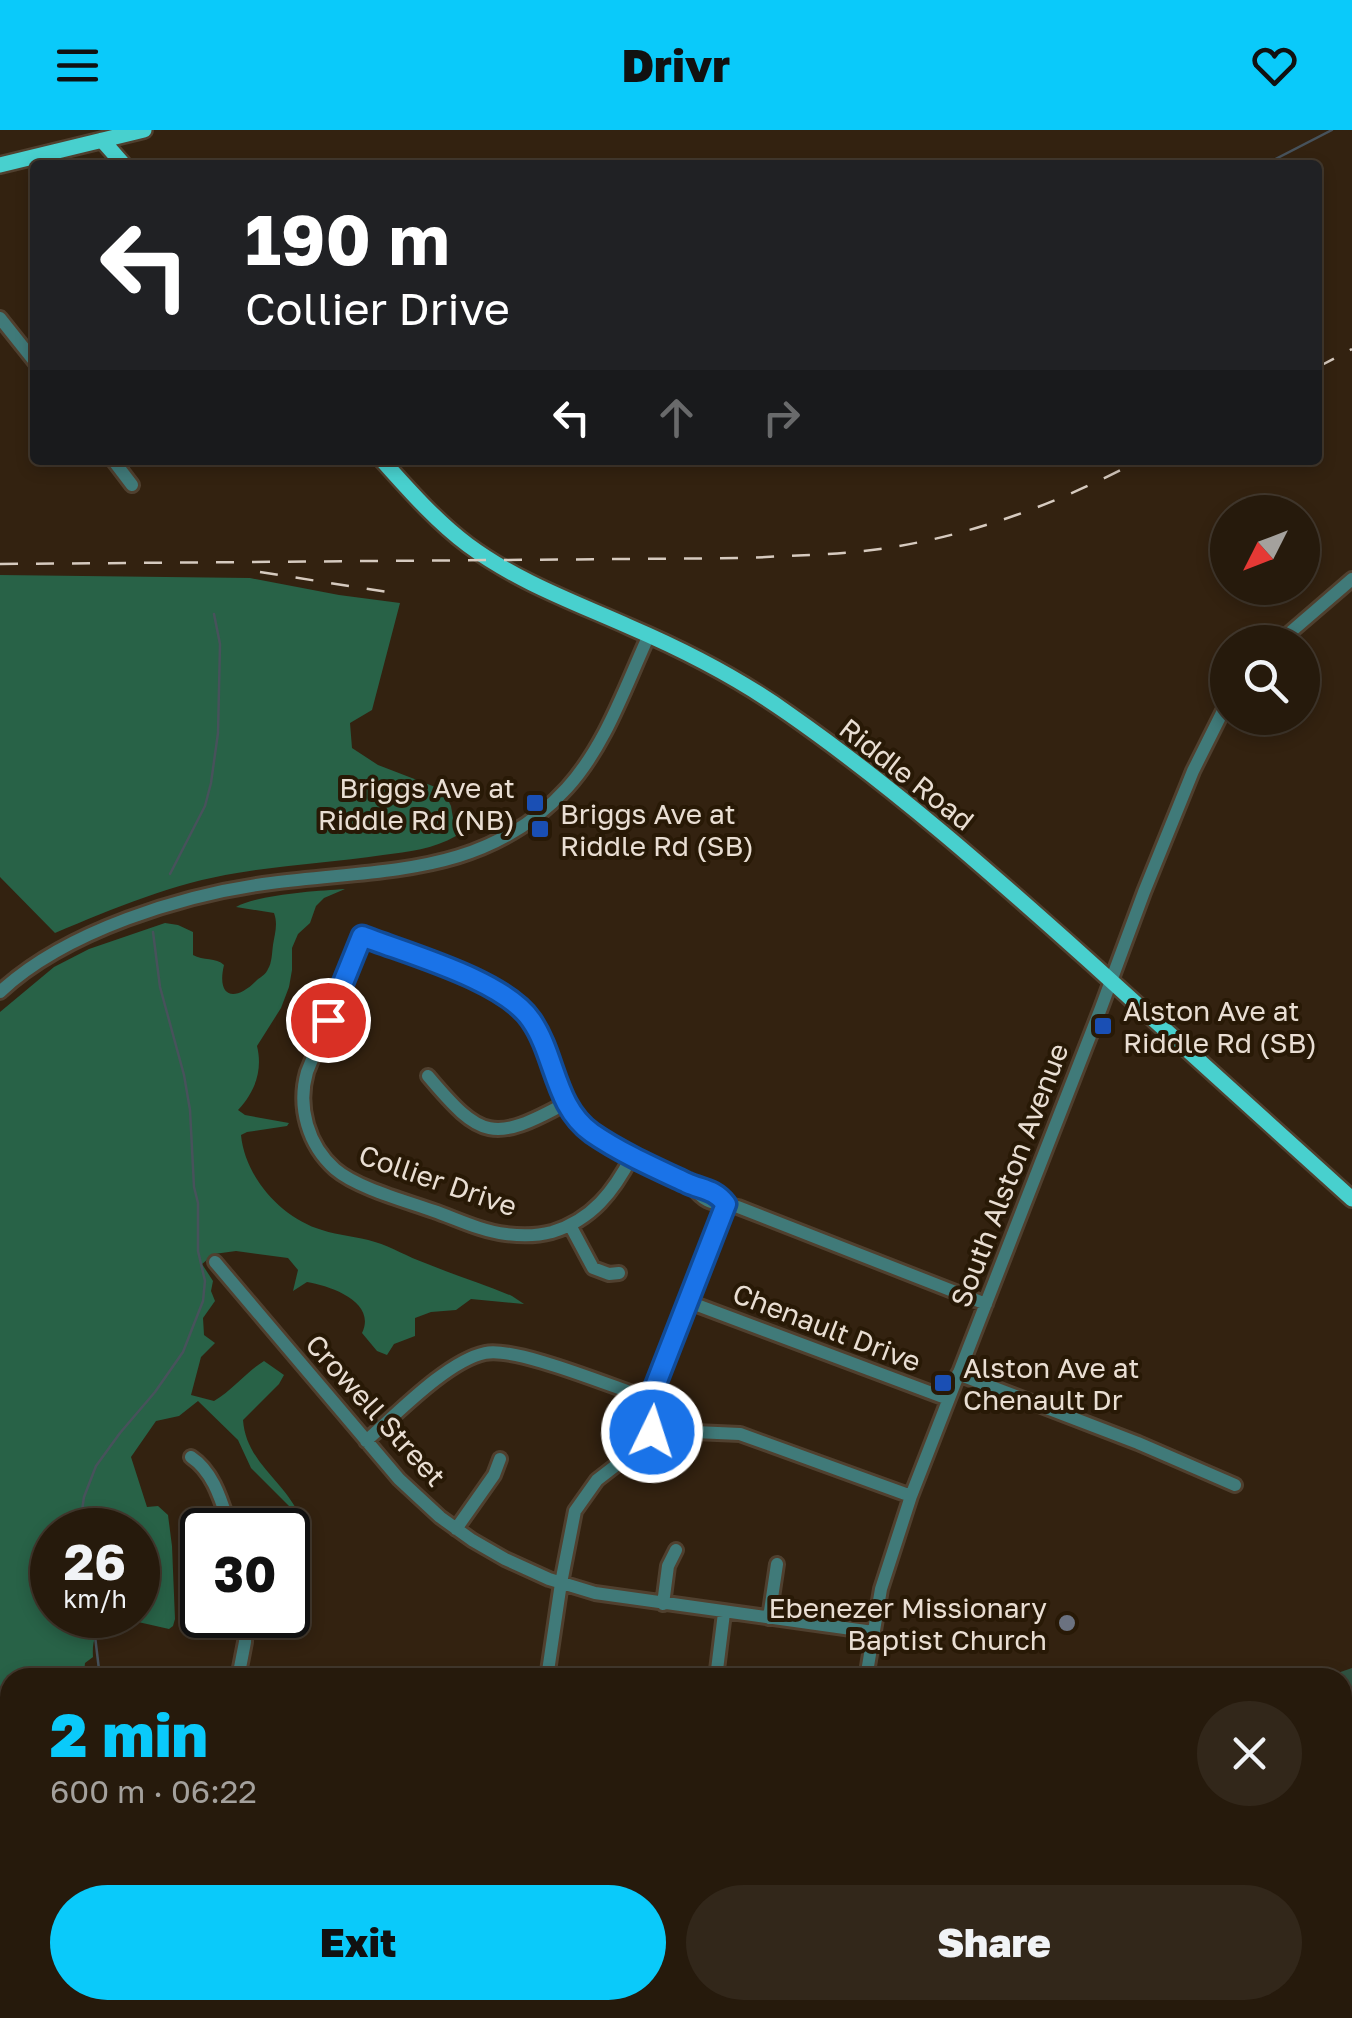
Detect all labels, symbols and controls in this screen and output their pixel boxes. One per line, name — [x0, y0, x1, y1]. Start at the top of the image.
icon: menu — [50, 38, 105, 93]
text: Drivr — [622, 38, 730, 92]
icon: heart — [1247, 38, 1302, 93]
text: 190 m — [245, 196, 450, 280]
icon: left — [80, 200, 210, 330]
text: Collier Drive — [245, 281, 510, 335]
icon: left — [544, 390, 599, 445]
icon: ahead — [649, 390, 704, 445]
icon: right — [754, 390, 809, 445]
north arrow — [1210, 495, 1320, 605]
map controls — [1210, 495, 1320, 735]
button: search — [1210, 625, 1320, 735]
street label: Riddle Road — [833, 711, 981, 837]
place label: Briggs Ave at Riddle Rd (NB) — [318, 771, 515, 836]
marker: Briggs Ave at Riddle Rd (NB) — [524, 792, 546, 814]
place label: Briggs Ave at Riddle Rd (SB) — [560, 797, 754, 862]
marker: Briggs Ave at Riddle Rd (SB) — [529, 818, 551, 840]
pin — [286, 978, 371, 1063]
icon: arrive — [301, 993, 356, 1048]
place label: Alston Ave at Riddle Rd (SB) — [1123, 994, 1317, 1059]
marker: Alston Ave at Riddle Rd (SB) — [1092, 1015, 1114, 1037]
street label: South Alston Avenue — [943, 1038, 1075, 1312]
street label: Collier Drive — [355, 1138, 521, 1222]
street label: Chenault Drive — [728, 1276, 926, 1378]
street label: Crowell Street — [299, 1327, 453, 1493]
place label: Alston Ave at Chenault Dr — [963, 1351, 1139, 1416]
marker: Alston Ave at Chenault Dr — [932, 1372, 954, 1394]
position arrow — [600, 1380, 704, 1484]
speed limit sign: 30 — [180, 1508, 310, 1638]
text: 26 — [64, 1531, 126, 1591]
text: km/h — [63, 1583, 127, 1614]
place label: Ebenezer Missionary Baptist Church — [769, 1591, 1047, 1656]
marker: Ebenezer Missionary Baptist Church — [1056, 1612, 1078, 1634]
text: 2 min — [50, 1698, 208, 1770]
button: close — [1197, 1701, 1302, 1806]
text: 600 m · 06:22 — [50, 1772, 257, 1810]
button: Exit — [50, 1885, 666, 2000]
button: Share — [686, 1885, 1302, 2000]

